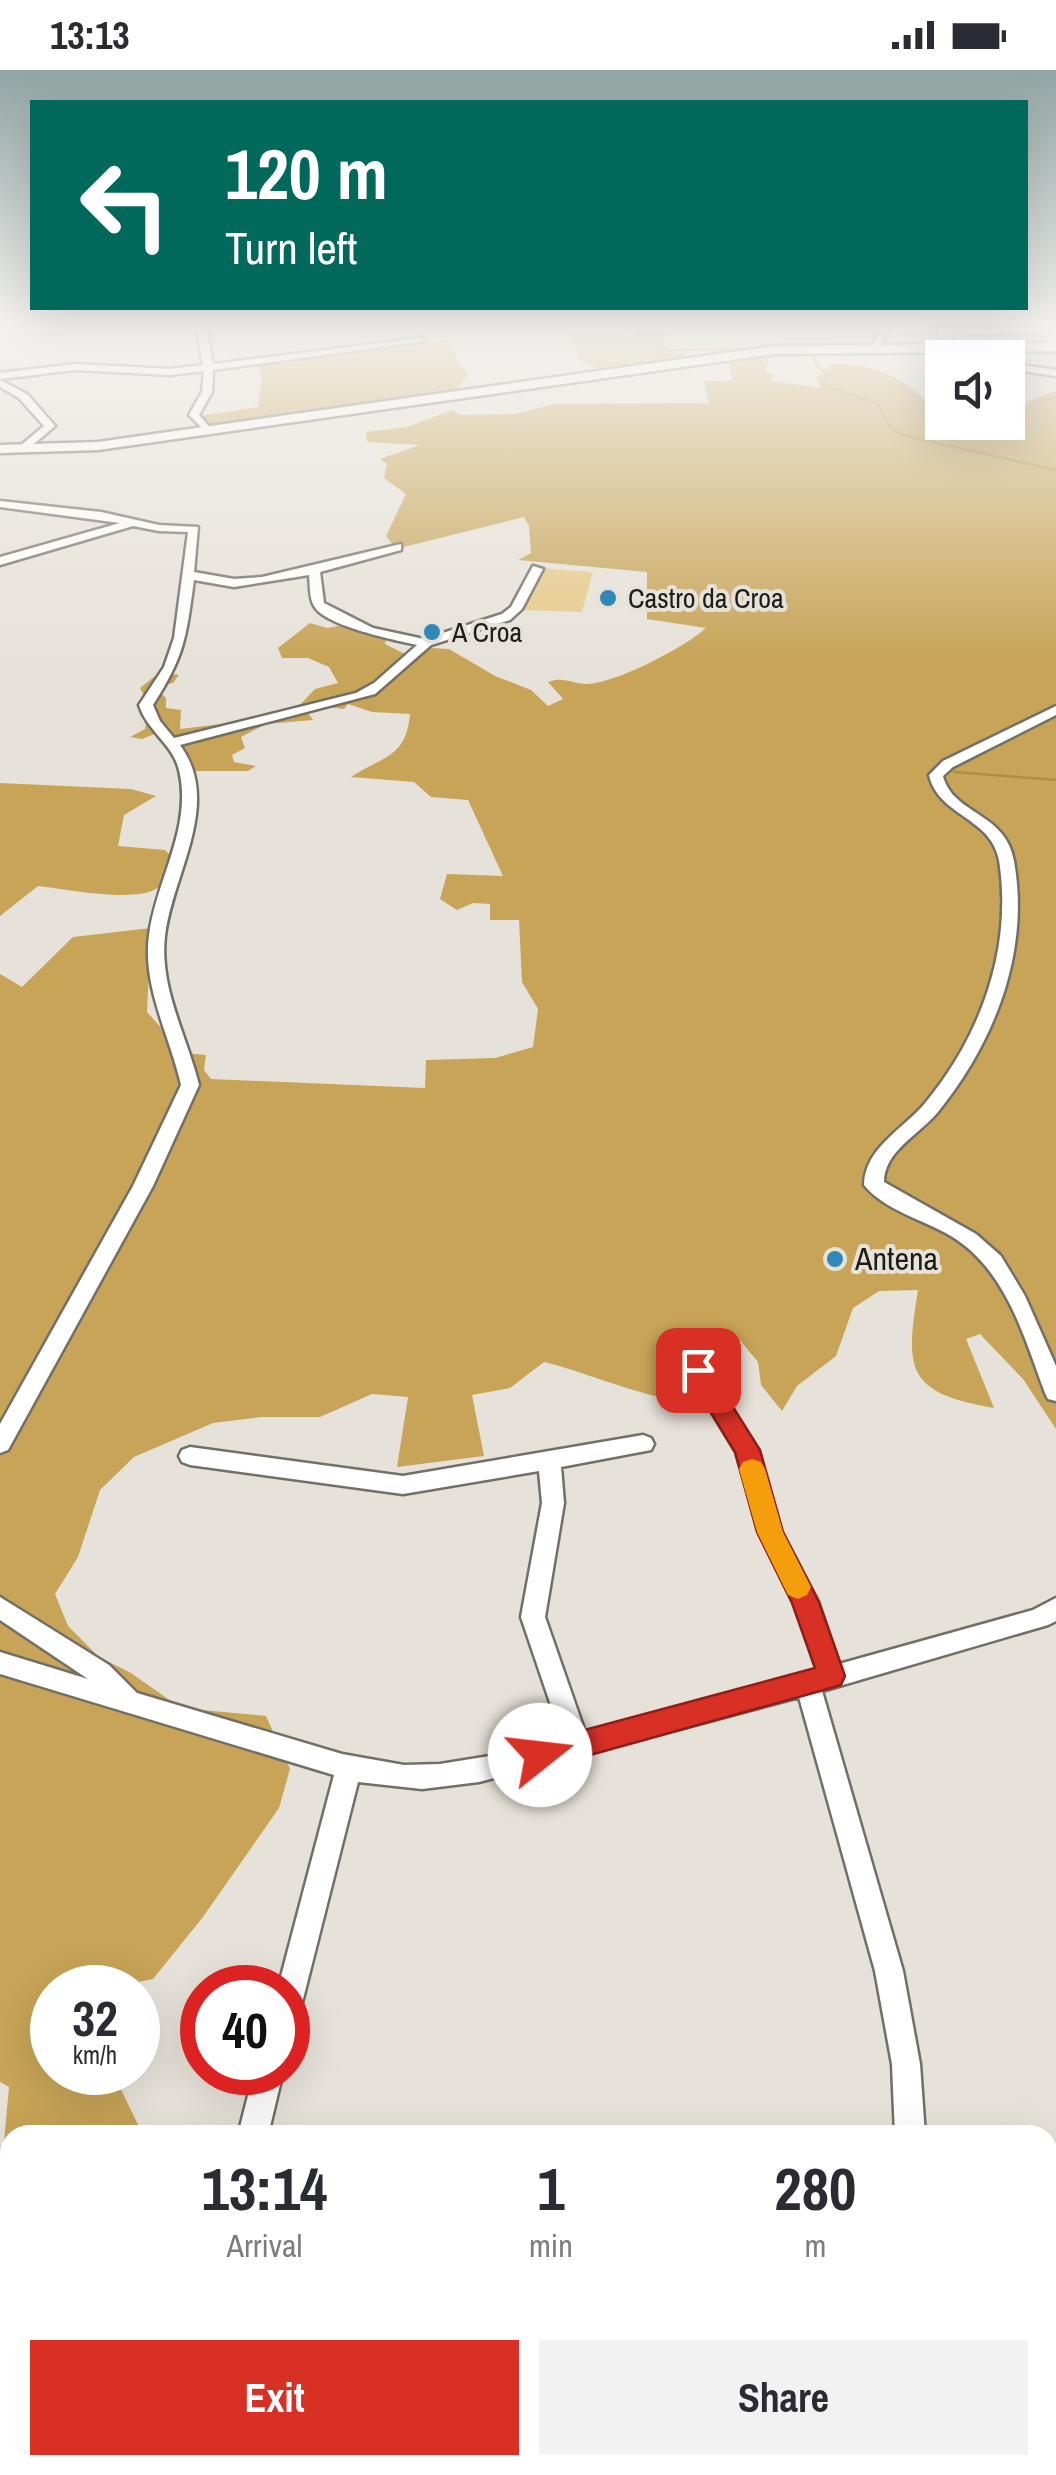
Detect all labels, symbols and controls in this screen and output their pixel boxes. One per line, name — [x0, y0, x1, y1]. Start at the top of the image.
text: 13:13 — [50, 10, 130, 61]
text: 120 m — [225, 127, 388, 221]
icon: left — [60, 140, 190, 270]
text: Turn left — [225, 217, 357, 278]
map controls — [925, 340, 1025, 440]
button: sound — [925, 340, 1025, 440]
place label: Castro da Croa — [628, 579, 784, 617]
marker: Castro da Croa — [597, 587, 619, 609]
place label: A Croa — [451, 613, 522, 651]
marker: A Croa — [421, 621, 443, 643]
place label: Antena — [854, 1237, 939, 1280]
marker: Antena — [824, 1248, 846, 1270]
pin — [656, 1328, 741, 1413]
icon: arrive — [671, 1343, 726, 1398]
position arrow — [488, 1703, 592, 1807]
speed limit sign: 40 — [180, 1965, 310, 2095]
text: 32 — [72, 1984, 118, 2052]
text: km/h — [73, 2038, 117, 2072]
text: 13:14 — [202, 2148, 327, 2229]
text: 1 — [537, 2148, 565, 2229]
text: 280 — [774, 2148, 856, 2229]
text: Arrival — [227, 2224, 302, 2267]
text: min — [529, 2224, 573, 2267]
text: m — [804, 2224, 826, 2267]
button: Exit — [30, 2340, 519, 2455]
button: Share — [539, 2340, 1028, 2455]

